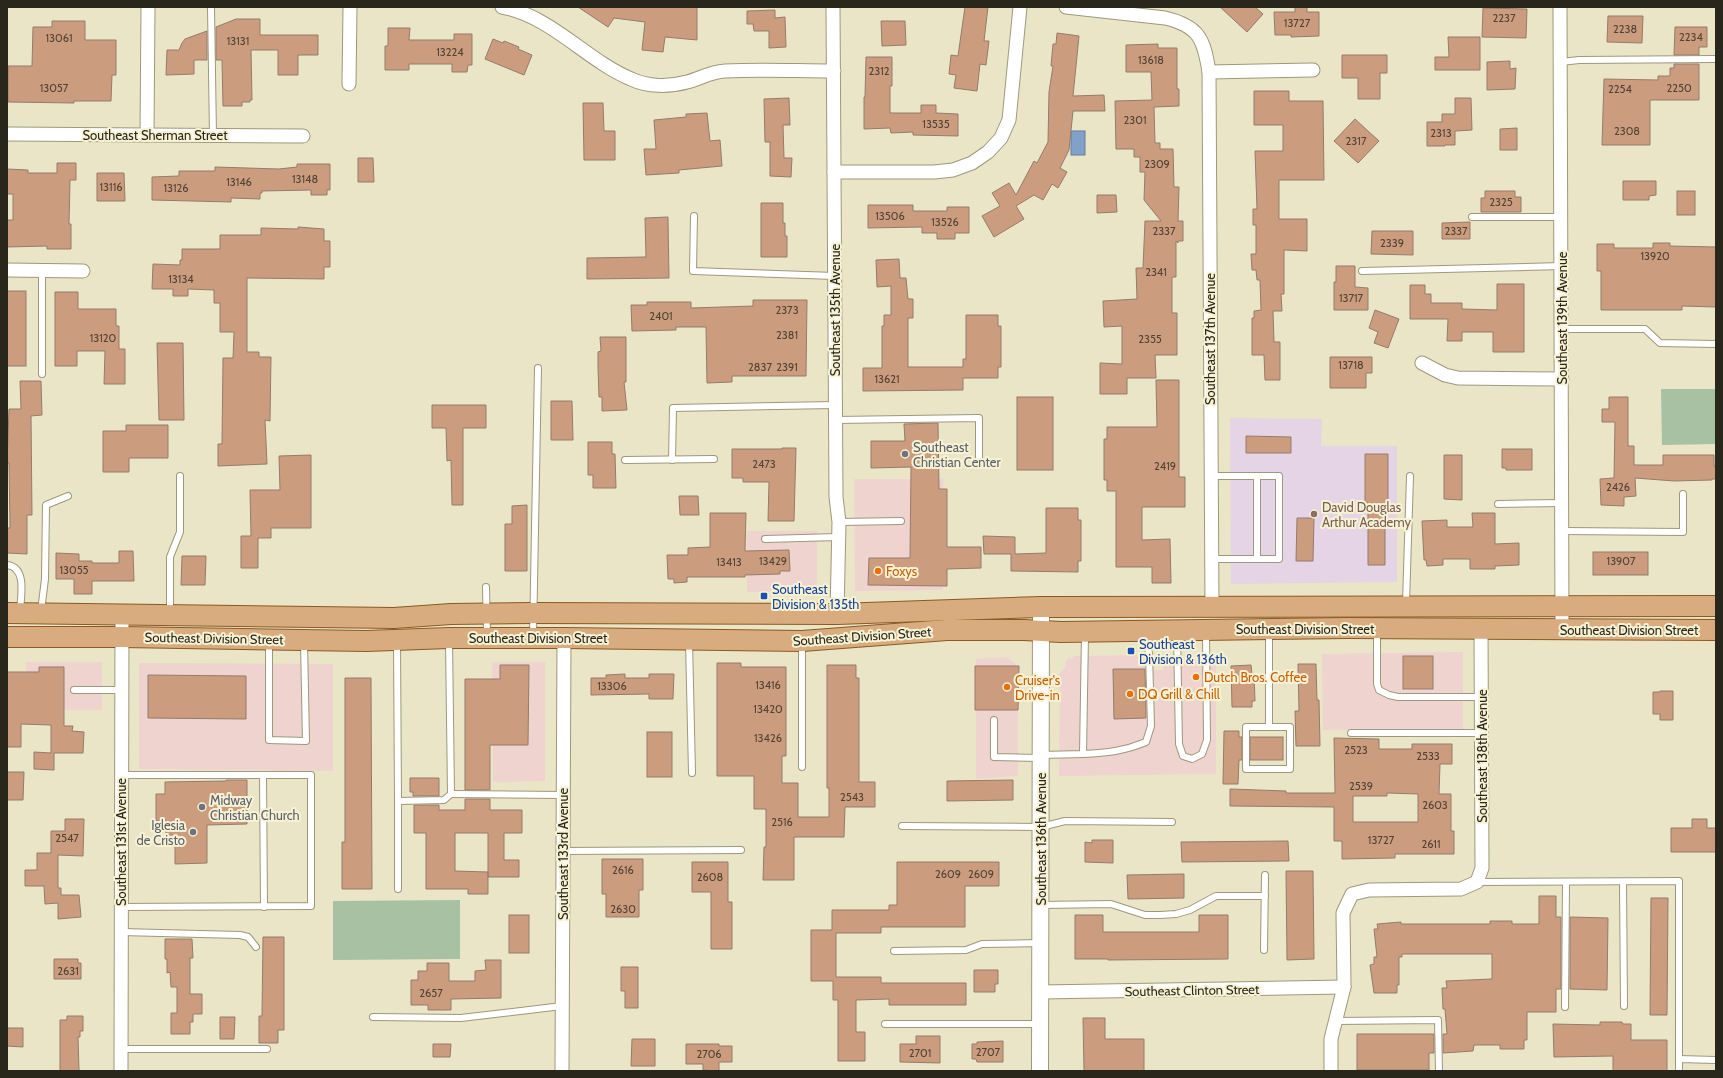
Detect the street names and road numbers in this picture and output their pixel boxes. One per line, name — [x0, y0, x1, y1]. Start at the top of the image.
street label: Southeast Sherman Street — [82, 127, 228, 143]
street label: Southeast 135th Avenue — [827, 243, 843, 376]
street label: Southeast 139th Avenue — [1554, 251, 1570, 384]
street label: Southeast 137th Avenue — [1202, 273, 1218, 405]
street label: Southeast Division Street — [1236, 621, 1375, 637]
street label: Southeast Division Street — [1560, 622, 1699, 638]
street label: Southeast Division Street — [792, 623, 932, 649]
street label: Southeast Division Street — [145, 629, 284, 647]
street label: Southeast Division Street — [469, 630, 608, 646]
street label: Southeast 138th Avenue — [1474, 689, 1490, 823]
street label: Southeast 136th Avenue — [1033, 772, 1049, 905]
street label: Southeast 131st Avenue — [113, 778, 129, 906]
street label: Southeast 133rd Avenue — [555, 788, 571, 920]
street label: Southeast Clinton Street — [1125, 981, 1260, 999]

